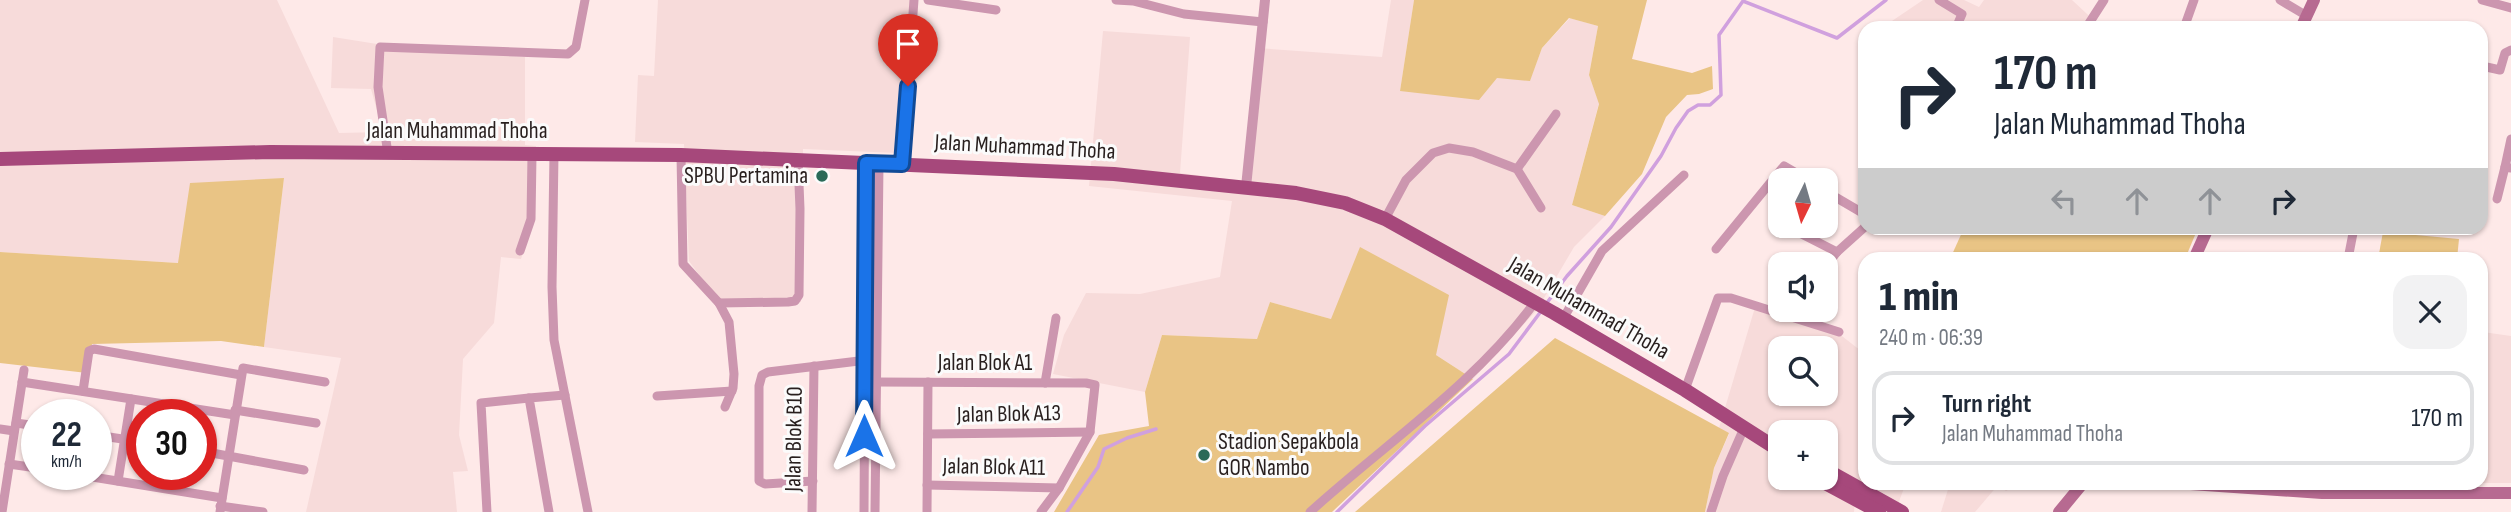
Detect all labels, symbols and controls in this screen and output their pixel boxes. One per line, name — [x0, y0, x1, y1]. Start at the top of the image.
pin — [878, 14, 938, 86]
icon: arrive — [889, 25, 927, 63]
text: 170 m — [1994, 45, 2098, 104]
icon: right — [1879, 49, 1970, 140]
text: Jalan Muhammad Thoha — [1994, 105, 2246, 144]
street label: Jalan Muhammad Thoha — [365, 117, 548, 145]
street label: Jalan Muhammad Thoha — [933, 128, 1116, 166]
place label: SPBU Pertamina — [684, 162, 808, 190]
marker: SPBU Pertamina — [814, 168, 830, 184]
north arrow — [1768, 168, 1838, 238]
map controls — [1768, 168, 1838, 490]
icon: left — [2045, 182, 2083, 220]
icon: ahead — [2118, 182, 2156, 220]
icon: ahead — [2191, 182, 2229, 220]
icon: right — [2264, 182, 2302, 220]
street label: Jalan Muhammad Thoha — [1503, 250, 1674, 365]
button: sound — [1768, 252, 1838, 322]
text: 1 min — [1879, 272, 1959, 323]
button: close — [2393, 275, 2467, 349]
text: 240 m · 06:39 — [1879, 324, 1983, 352]
button: search — [1768, 336, 1838, 406]
street label: Jalan Blok A1 — [937, 349, 1032, 377]
street label: Jalan Blok B10 — [779, 386, 809, 493]
text: Turn right — [1942, 389, 2031, 420]
speed limit sign: 30 — [126, 399, 217, 490]
position arrow — [827, 399, 901, 473]
street label: Jalan Blok A13 — [956, 399, 1061, 429]
icon: right — [1883, 399, 1921, 437]
text: 170 m — [2411, 403, 2463, 434]
text: 22 — [51, 414, 82, 457]
button: + — [1768, 420, 1838, 490]
text: Jalan Muhammad Thoha — [1942, 420, 2123, 448]
place label: Stadion Sepakbola GOR Nambo — [1218, 428, 1359, 482]
marker: Stadion Sepakbola GOR Nambo — [1196, 447, 1212, 463]
text: km/h — [51, 451, 82, 472]
street label: Jalan Blok A11 — [941, 452, 1046, 482]

